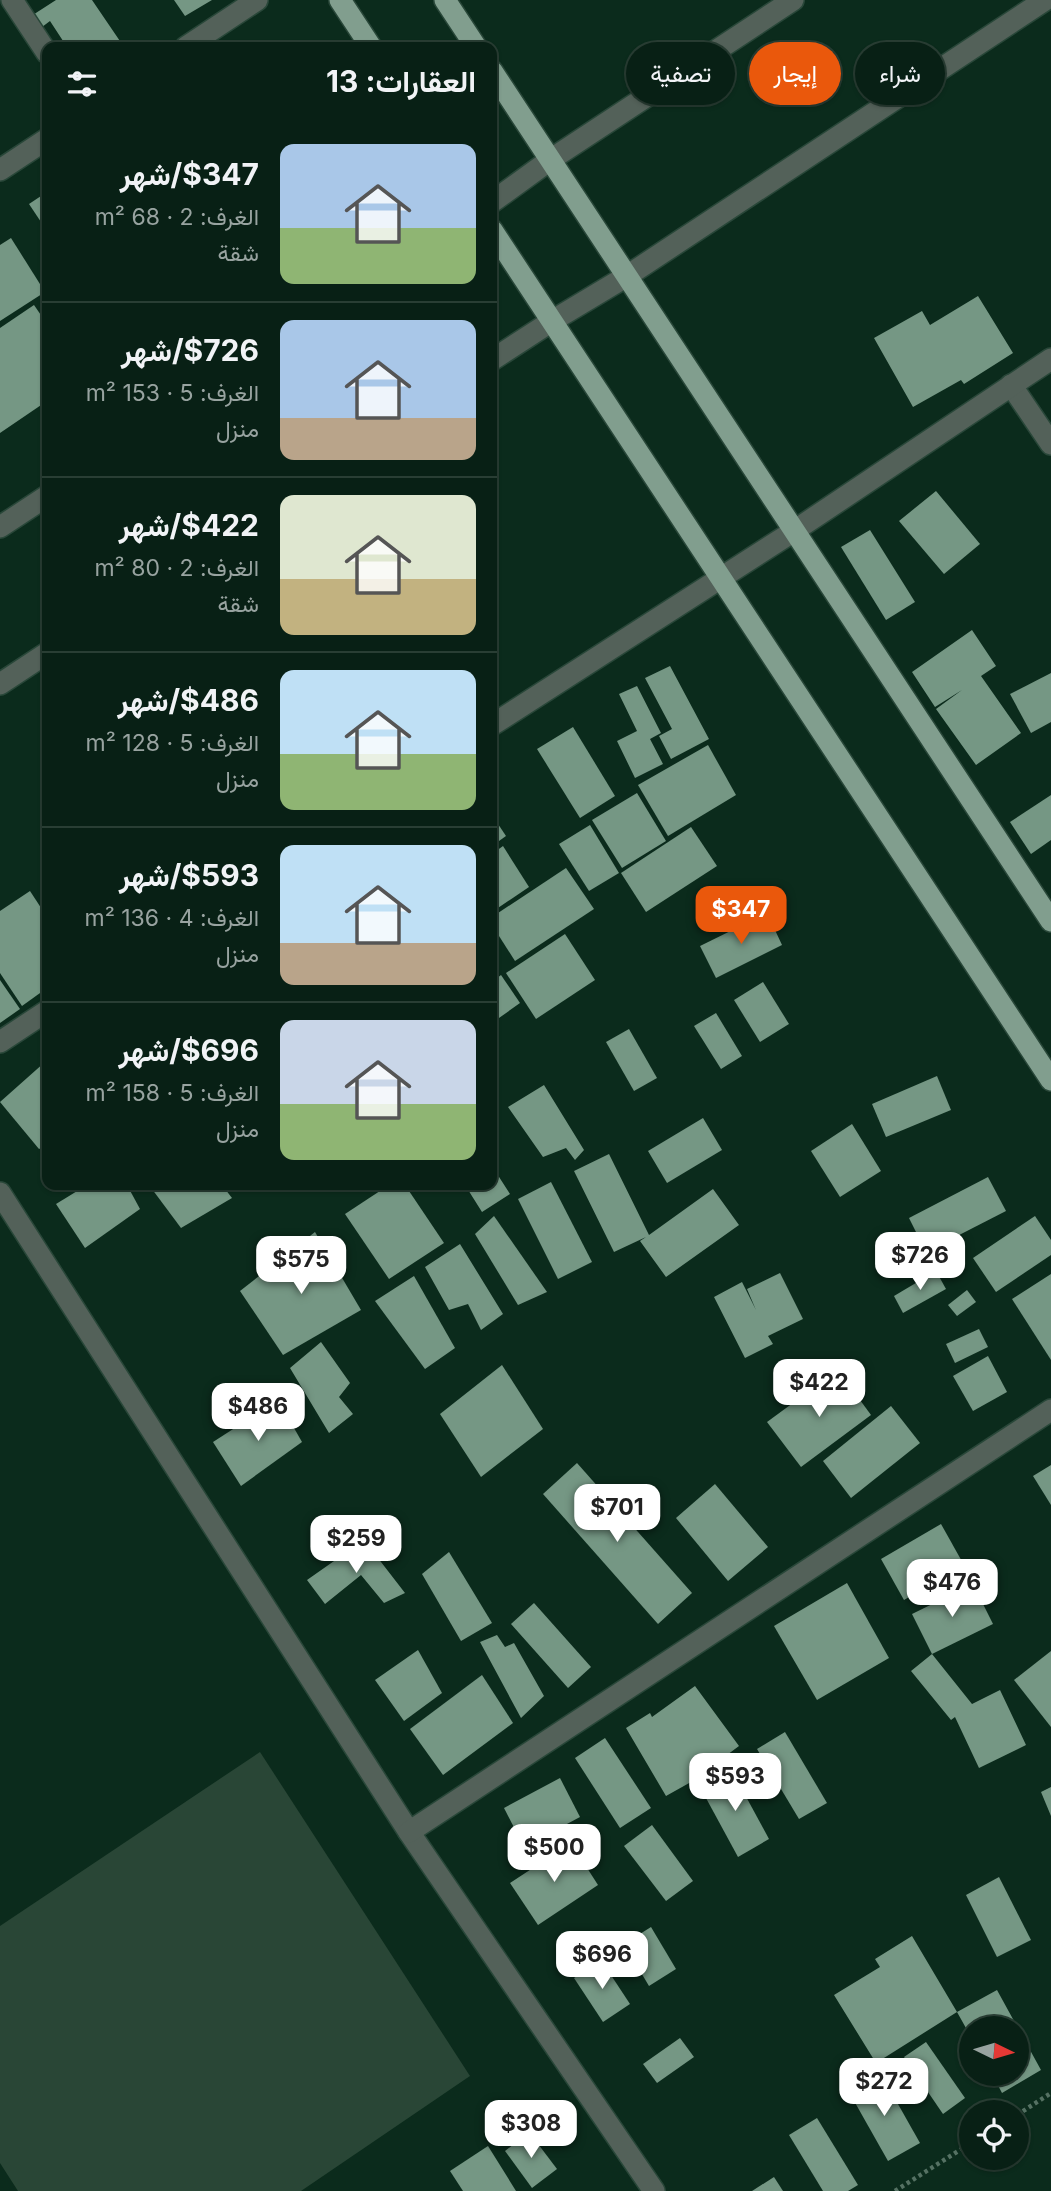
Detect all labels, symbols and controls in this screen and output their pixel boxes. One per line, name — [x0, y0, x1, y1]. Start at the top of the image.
chip: تصفية — [626, 42, 735, 105]
chip: إيجار — [749, 42, 841, 105]
chip: شراء — [855, 42, 945, 105]
text: العقارات: 13 — [326, 63, 476, 99]
icon: filters — [63, 65, 101, 103]
text: $347/شهر — [120, 156, 259, 192]
icon: home — [336, 172, 420, 256]
text: الغرف: 2 · 68 m² — [95, 203, 259, 231]
text: شقة — [217, 239, 259, 267]
text: $726/شهر — [121, 332, 259, 368]
icon: home — [336, 348, 420, 432]
text: الغرف: 5 · 153 m² — [86, 379, 259, 407]
text: منزل — [216, 415, 259, 443]
text: $422/شهر — [119, 507, 259, 543]
icon: home — [336, 523, 420, 607]
text: الغرف: 2 · 80 m² — [94, 554, 259, 582]
text: شقة — [217, 590, 259, 618]
text: $486/شهر — [118, 682, 259, 718]
icon: home — [336, 698, 420, 782]
text: الغرف: 5 · 128 m² — [86, 729, 259, 757]
text: منزل — [216, 765, 259, 793]
text: $593/شهر — [119, 857, 259, 893]
icon: home — [336, 873, 420, 957]
pin: $347 — [700, 886, 782, 946]
text: $347 — [712, 895, 770, 923]
text: الغرف: 4 · 136 m² — [84, 904, 259, 932]
text: منزل — [216, 940, 259, 968]
text: $696/شهر — [118, 1032, 259, 1068]
icon: home — [336, 1048, 420, 1132]
text: الغرف: 5 · 158 m² — [86, 1079, 259, 1107]
text: منزل — [216, 1115, 259, 1143]
pin: $726 — [879, 1232, 961, 1292]
pin: $575 — [260, 1236, 342, 1296]
text: $726 — [891, 1241, 949, 1269]
text: $575 — [272, 1245, 330, 1273]
pin: $422 — [778, 1360, 860, 1419]
text: $422 — [789, 1368, 849, 1396]
pin: $486 — [217, 1384, 299, 1443]
text: $486 — [228, 1392, 288, 1420]
pin: $701 — [576, 1484, 658, 1544]
text: $701 — [590, 1493, 644, 1521]
pin: $259 — [315, 1516, 397, 1575]
text: $259 — [326, 1524, 386, 1552]
pin: $476 — [911, 1560, 993, 1619]
text: $476 — [923, 1568, 981, 1596]
pin: $593 — [694, 1754, 776, 1813]
text: $593 — [705, 1762, 765, 1790]
pin: $500 — [513, 1825, 595, 1884]
text: $500 — [524, 1833, 584, 1861]
pin: $696 — [561, 1932, 643, 1991]
text: $696 — [572, 1940, 632, 1968]
north arrow — [959, 2016, 1029, 2086]
map controls — [959, 2016, 1029, 2170]
pin: $272 — [843, 2058, 925, 2118]
text: $272 — [855, 2067, 913, 2095]
pin: $308 — [490, 2100, 572, 2160]
button: locate — [959, 2100, 1029, 2170]
text: $308 — [501, 2109, 561, 2137]

